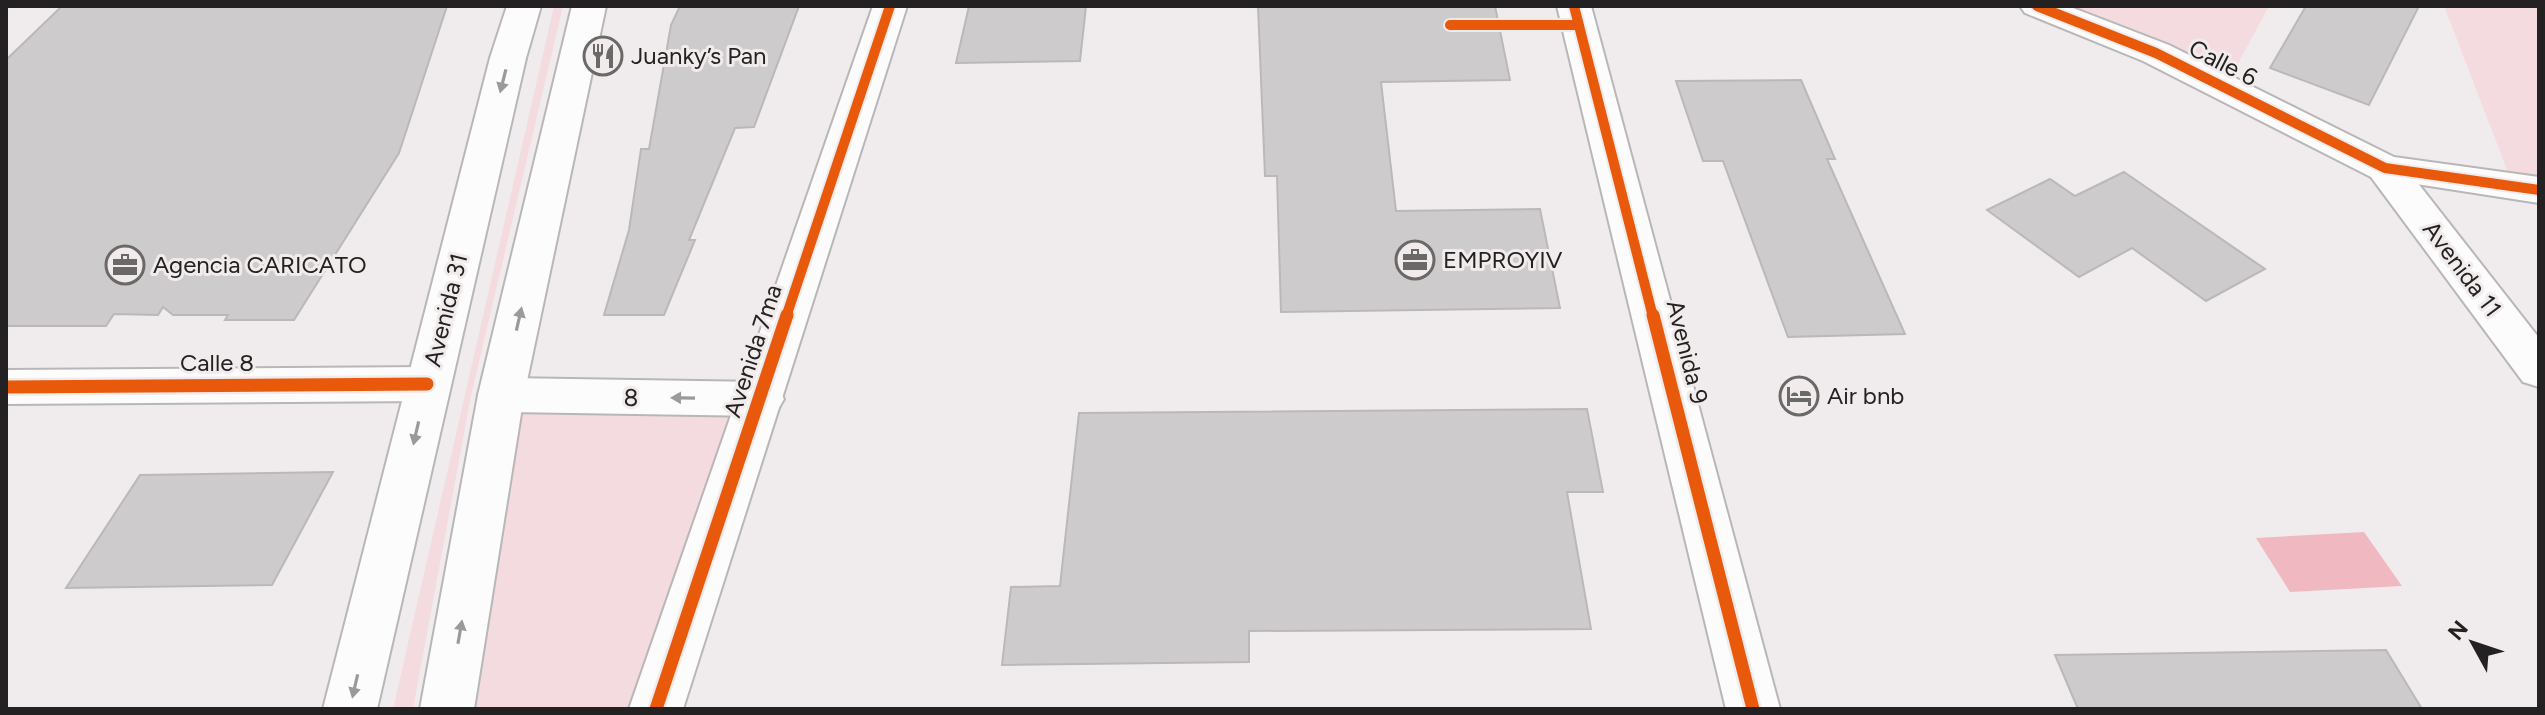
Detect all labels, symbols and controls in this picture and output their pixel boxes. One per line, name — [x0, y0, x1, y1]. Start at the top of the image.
street label: Calle 6 — [2184, 33, 2262, 92]
restaurant icon: Juanky’s Pan — [582, 35, 624, 77]
place label: Juanky’s Pan — [631, 41, 766, 70]
one-way arrow — [496, 69, 508, 94]
street label: Avenida 11 — [2417, 215, 2508, 322]
office icon: EMPROYIV — [1394, 239, 1436, 281]
office icon: Agencia CARICATO — [104, 244, 146, 286]
place label: EMPROYIV — [1443, 245, 1563, 274]
place label: Agencia CARICATO — [153, 250, 367, 279]
street label: Avenida 31 — [417, 250, 474, 369]
street label: Avenida 7ma — [717, 281, 788, 421]
street label: Avenida 9 — [1661, 297, 1714, 407]
one-way arrow — [513, 306, 526, 331]
street label: Calle 8 — [180, 348, 254, 377]
hotel icon: Air bnb — [1778, 375, 1820, 417]
place label: Air bnb — [1827, 381, 1904, 410]
street label: 8 — [623, 383, 639, 412]
one-way arrow — [670, 392, 695, 405]
one-way arrow — [409, 420, 422, 445]
north arrow — [2433, 603, 2513, 683]
text: N — [2442, 615, 2474, 646]
one-way arrow — [455, 619, 467, 644]
one-way arrow — [348, 673, 361, 698]

